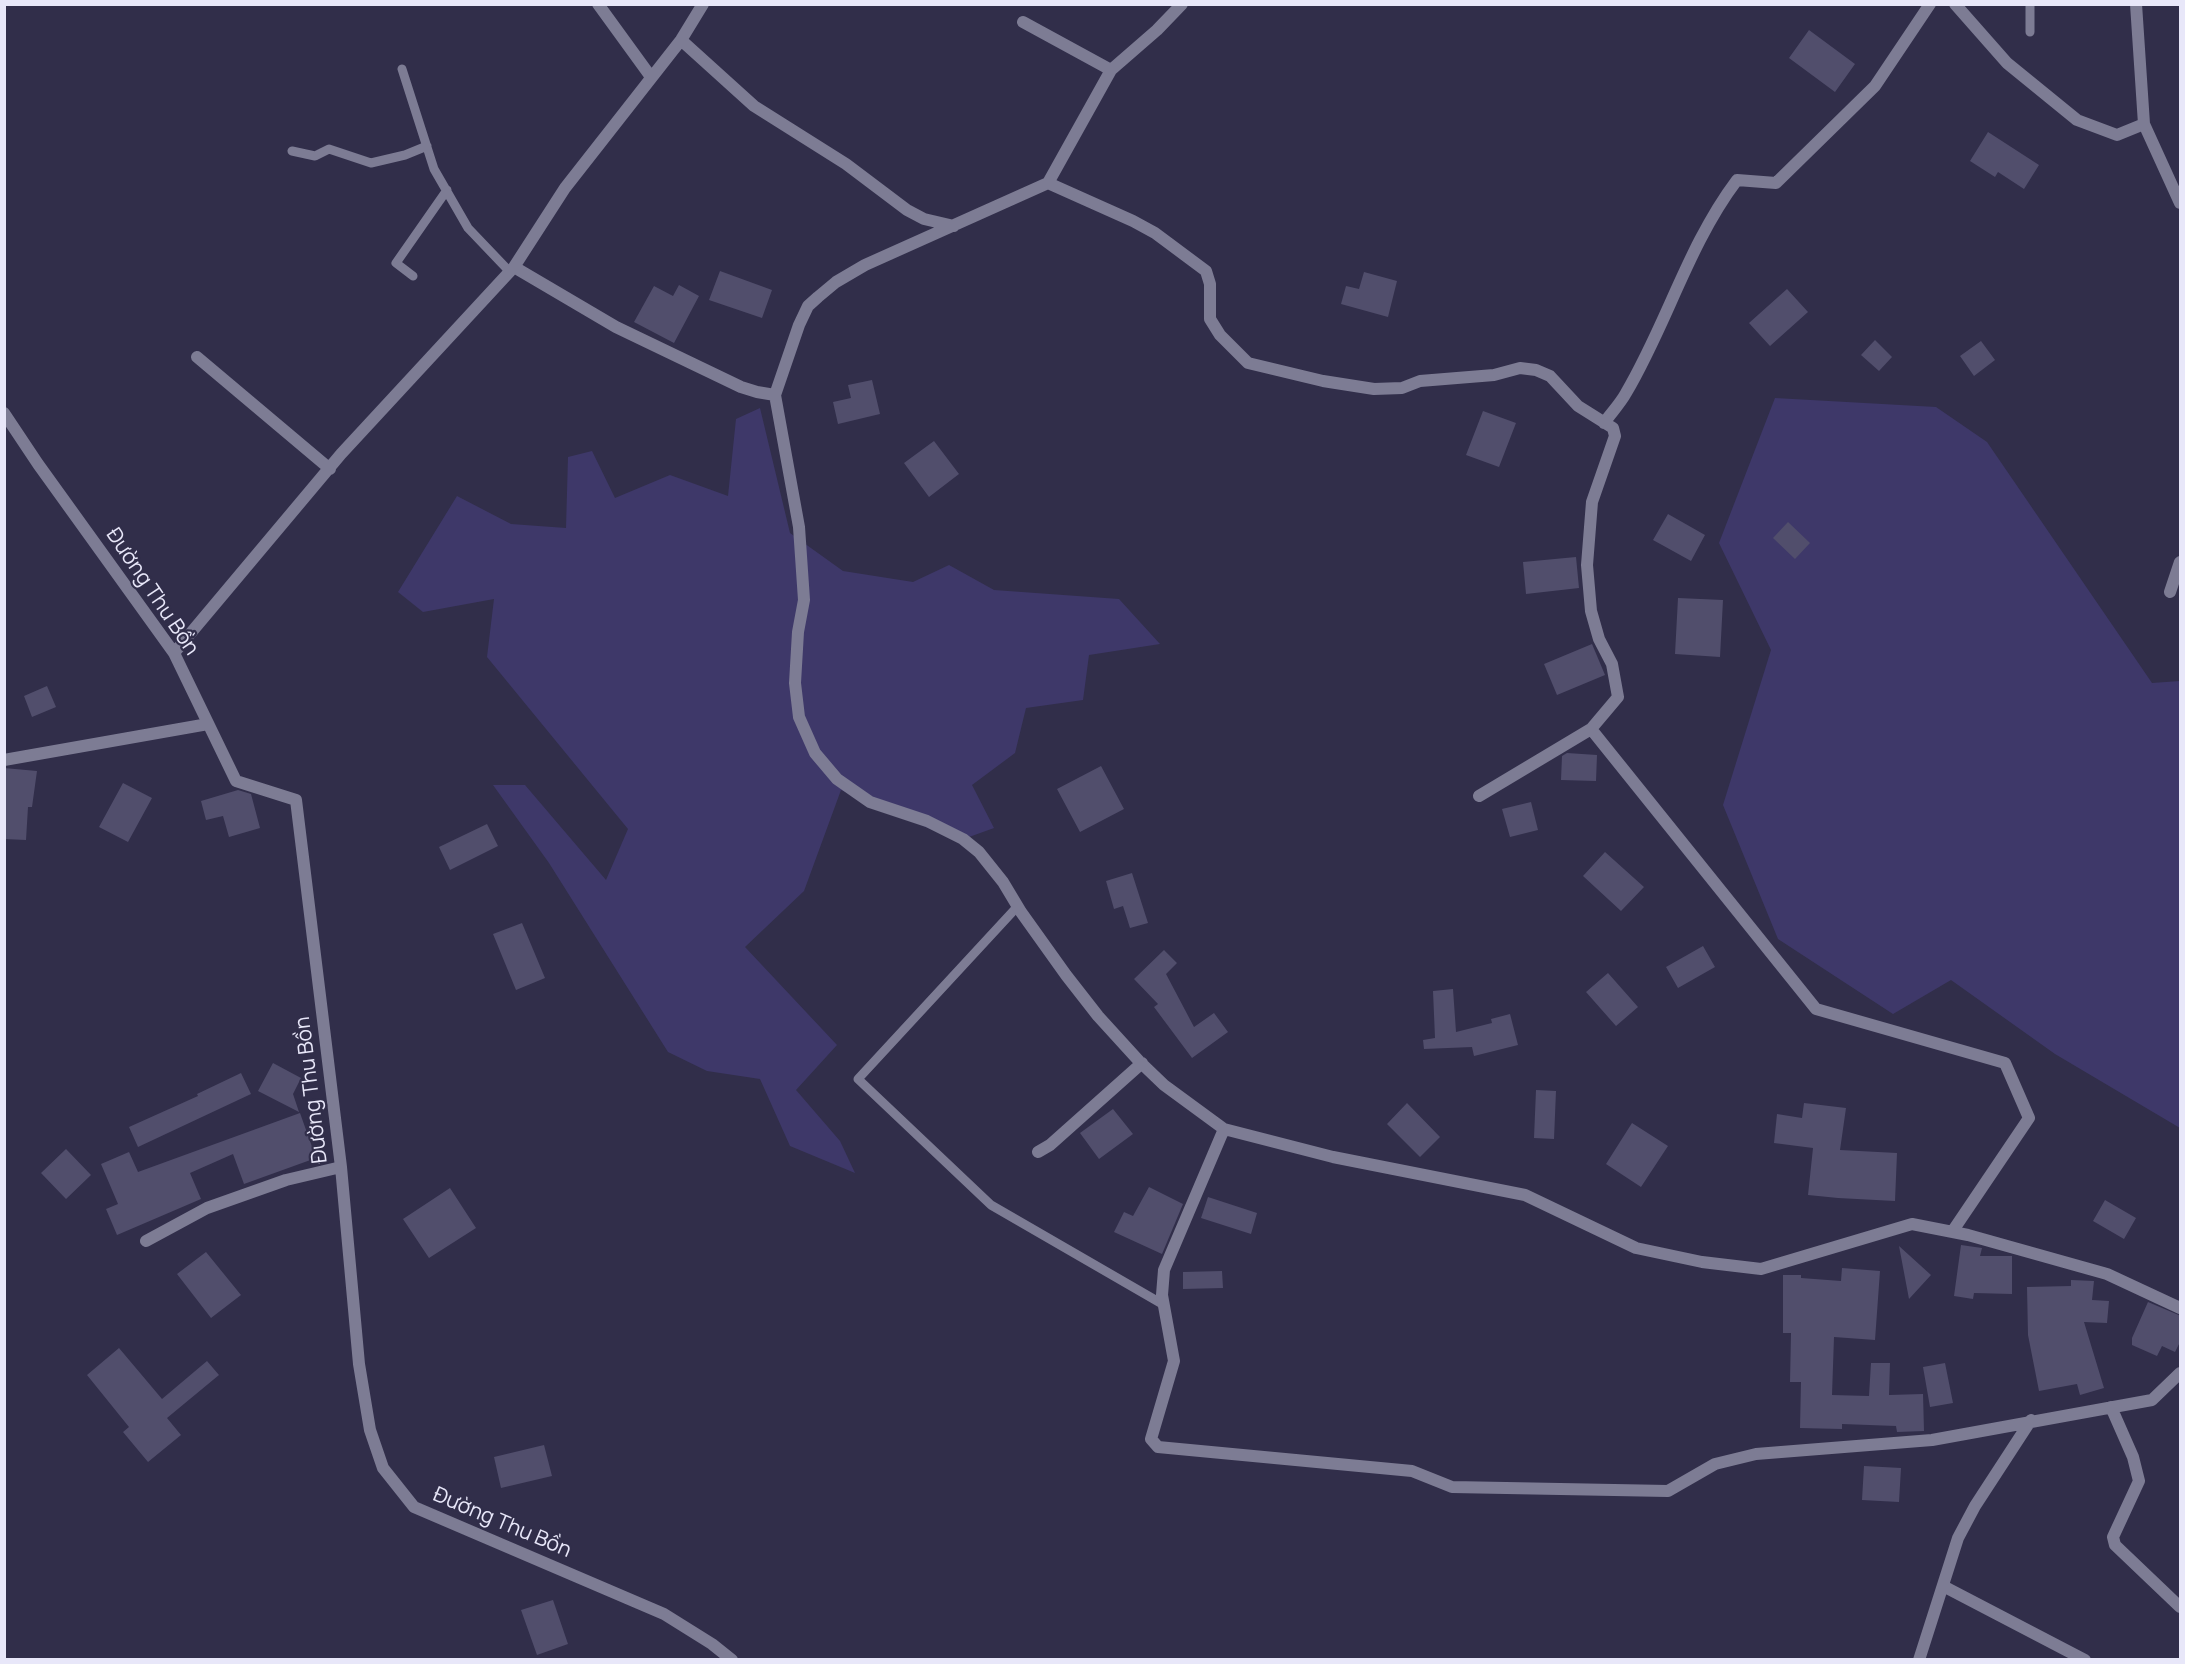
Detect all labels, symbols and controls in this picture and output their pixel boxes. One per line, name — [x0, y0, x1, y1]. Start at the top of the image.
street label: Đường Thu Bồn — [100, 524, 204, 660]
street label: Đường Thu Bồn — [290, 1015, 334, 1165]
street label: Đường Thu Bồn — [429, 1483, 575, 1563]

